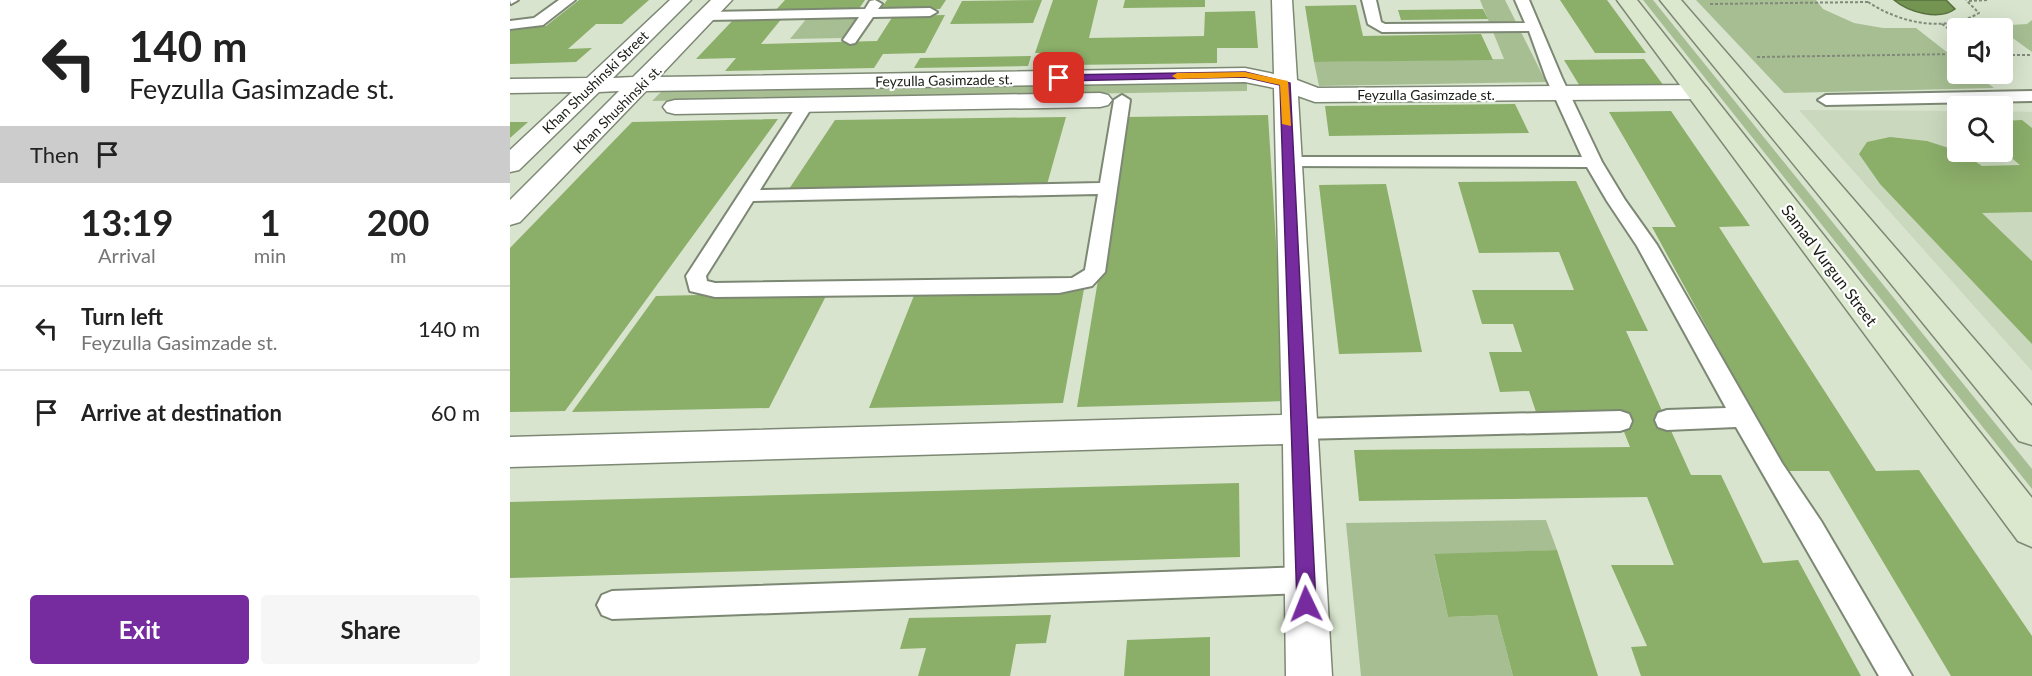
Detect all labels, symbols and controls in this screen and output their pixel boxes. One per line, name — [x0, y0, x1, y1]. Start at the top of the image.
map controls — [1947, 18, 2013, 162]
button: sound — [1947, 18, 2013, 84]
text: 140 m — [129, 21, 247, 71]
icon: left — [30, 24, 108, 102]
street label: Khan Shushinski Street — [539, 27, 651, 137]
pin — [1033, 52, 1084, 103]
street label: Khan Shushinski st. — [569, 61, 665, 157]
icon: arrive — [1042, 61, 1075, 94]
street label: Feyzulla Gasimzade st. — [875, 70, 1013, 90]
text: Feyzulla Gasimzade st. — [129, 72, 394, 105]
street label: Feyzulla Gasimzade st. — [1357, 86, 1495, 103]
button: search — [1947, 96, 2013, 162]
icon: arrive — [91, 138, 124, 171]
text: Then — [30, 141, 79, 168]
text: 13:19 — [81, 200, 173, 244]
text: 1 — [260, 200, 281, 244]
text: 200 — [367, 200, 429, 244]
street label: Samad Vurgun Street — [1778, 201, 1882, 330]
text: Arrival — [98, 243, 156, 267]
text: min — [254, 243, 286, 267]
text: m — [390, 243, 406, 267]
text: Turn left — [81, 303, 163, 330]
icon: left — [30, 312, 63, 345]
text: 140 m — [418, 315, 480, 342]
text: Feyzulla Gasimzade st. — [81, 330, 278, 354]
icon: arrive — [30, 396, 63, 429]
text: Arrive at destination — [81, 399, 282, 426]
text: 60 m — [431, 399, 480, 426]
position arrow — [1274, 572, 1338, 636]
button: Exit — [30, 595, 249, 664]
button: Share — [261, 595, 480, 664]

